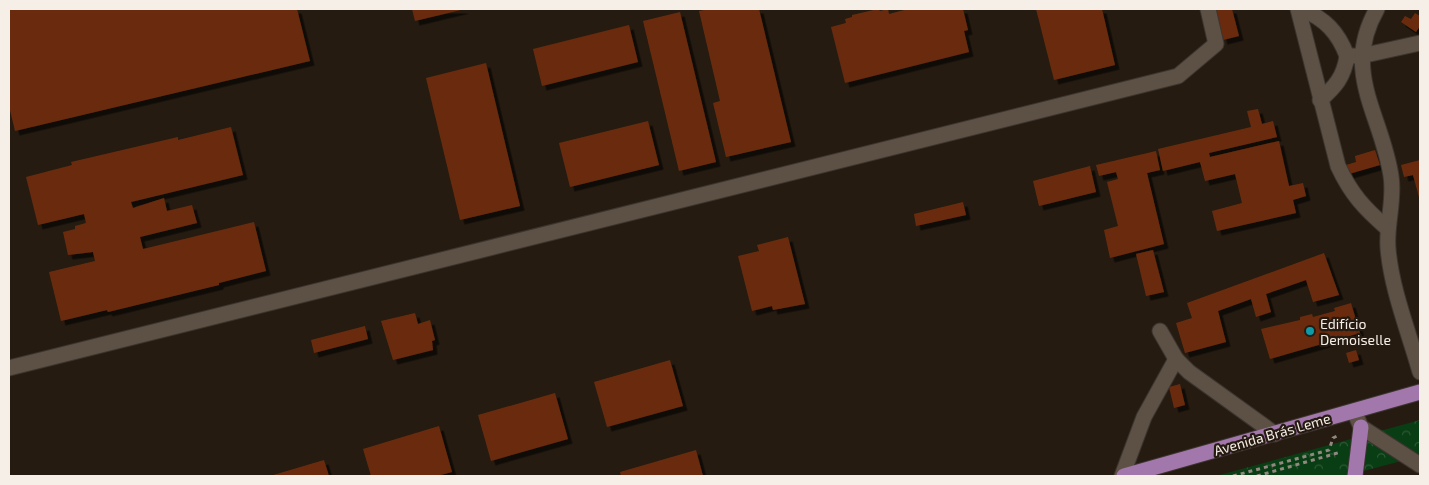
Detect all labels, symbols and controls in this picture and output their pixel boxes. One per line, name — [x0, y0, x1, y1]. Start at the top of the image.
place label: Edifício Demoiselle — [1320, 315, 1391, 348]
marker: Edifício Demoiselle — [1304, 325, 1316, 337]
street label: Avenida Brás Leme — [1212, 409, 1332, 459]

